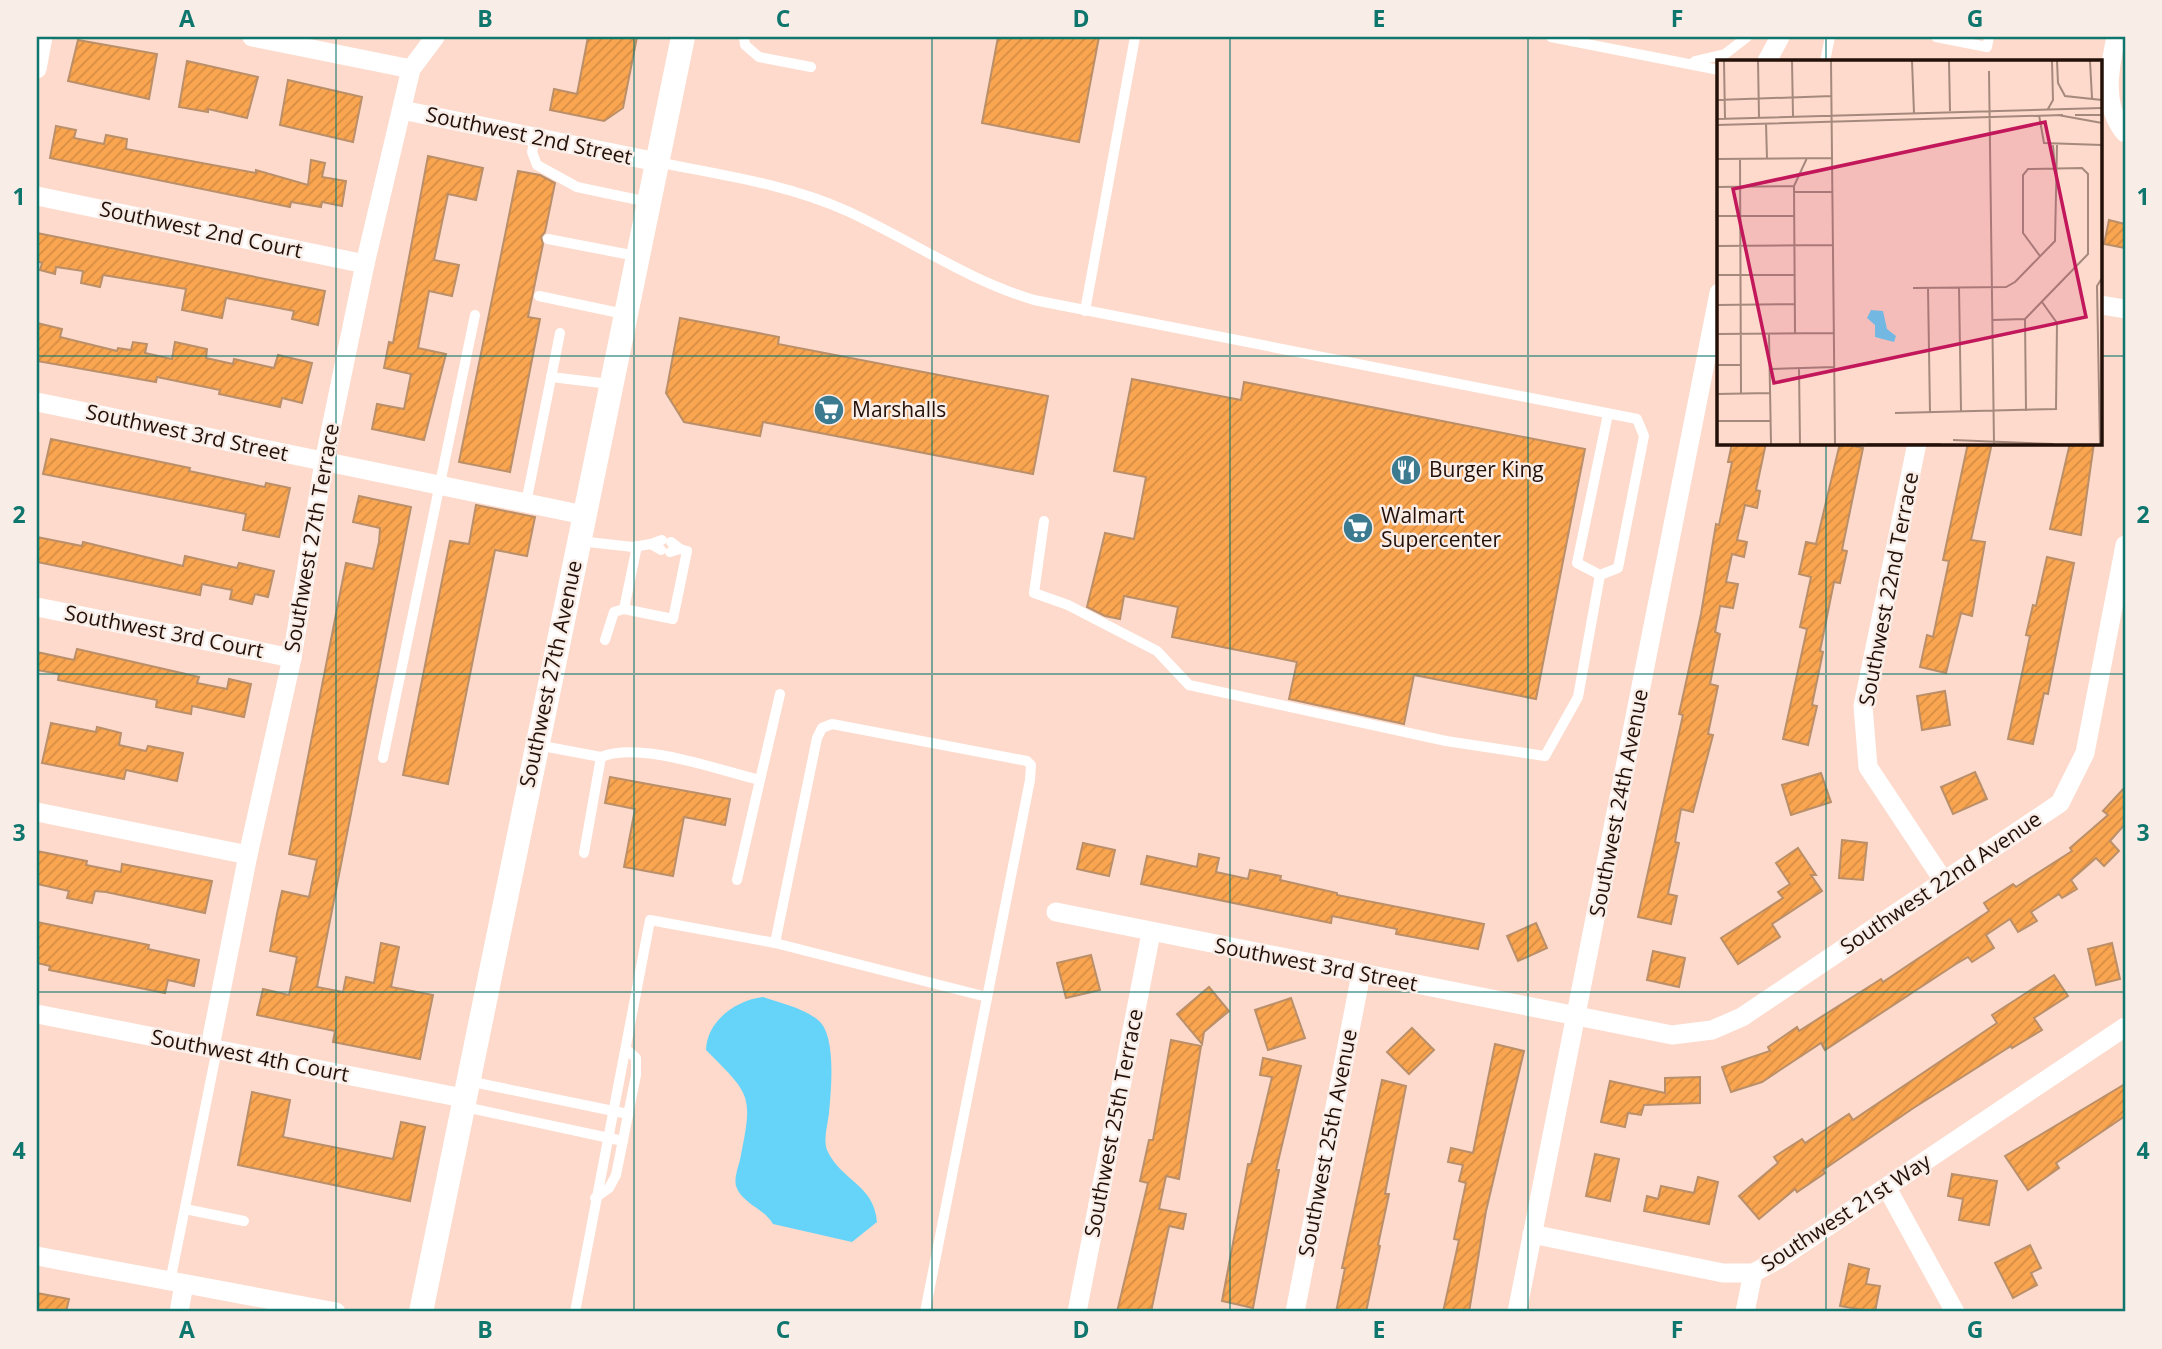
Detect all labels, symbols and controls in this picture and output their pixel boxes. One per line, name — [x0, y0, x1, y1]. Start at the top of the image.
text: A — [179, 2, 195, 34]
text: B — [477, 2, 493, 34]
text: C — [776, 2, 790, 34]
text: D — [1072, 2, 1090, 34]
text: E — [1373, 2, 1385, 34]
text: F — [1671, 2, 1683, 34]
text: G — [1967, 2, 1983, 34]
inset map — [1717, 60, 2102, 444]
street label: Southwest 2nd Street — [423, 99, 635, 171]
text: 1 — [12, 180, 26, 212]
text: 1 — [2136, 180, 2150, 212]
street label: Southwest 2nd Court — [97, 194, 305, 264]
supermarket icon: Marshalls — [812, 393, 846, 427]
place label: Marshalls — [852, 395, 946, 423]
street label: Southwest 3rd Street — [84, 397, 291, 467]
street label: Southwest 27th Terrace — [277, 421, 345, 655]
restaurant icon: Burger King — [1389, 453, 1423, 487]
place label: Burger King — [1429, 455, 1544, 483]
street label: Southwest 22nd Terrace — [1852, 469, 1924, 708]
text: 2 — [12, 498, 26, 530]
text: 2 — [2136, 498, 2150, 530]
place label: Walmart Supercenter — [1381, 501, 1502, 553]
supermarket icon: Walmart Supercenter — [1341, 511, 1375, 545]
street label: Southwest 27th Avenue — [512, 558, 588, 790]
street label: Southwest 3rd Court — [62, 598, 266, 664]
street label: Southwest 24th Avenue — [1582, 687, 1654, 919]
street label: Southwest 22nd Avenue — [1834, 804, 2046, 960]
text: 3 — [12, 816, 26, 848]
text: 3 — [2136, 816, 2150, 848]
street label: Southwest 3rd Street — [1212, 931, 1420, 997]
street label: Southwest 25th Terrace — [1077, 1006, 1149, 1239]
street label: Southwest 4th Court — [149, 1022, 352, 1088]
street label: Southwest 25th Avenue — [1291, 1027, 1363, 1259]
text: 4 — [12, 1134, 26, 1166]
text: 4 — [2136, 1134, 2150, 1166]
street label: Southwest 21st Way — [1755, 1147, 1936, 1278]
text: A — [179, 1313, 195, 1345]
text: B — [477, 1313, 493, 1345]
text: C — [776, 1313, 790, 1345]
text: D — [1072, 1313, 1090, 1345]
text: E — [1373, 1313, 1385, 1345]
text: F — [1671, 1313, 1683, 1345]
text: G — [1967, 1313, 1983, 1345]

